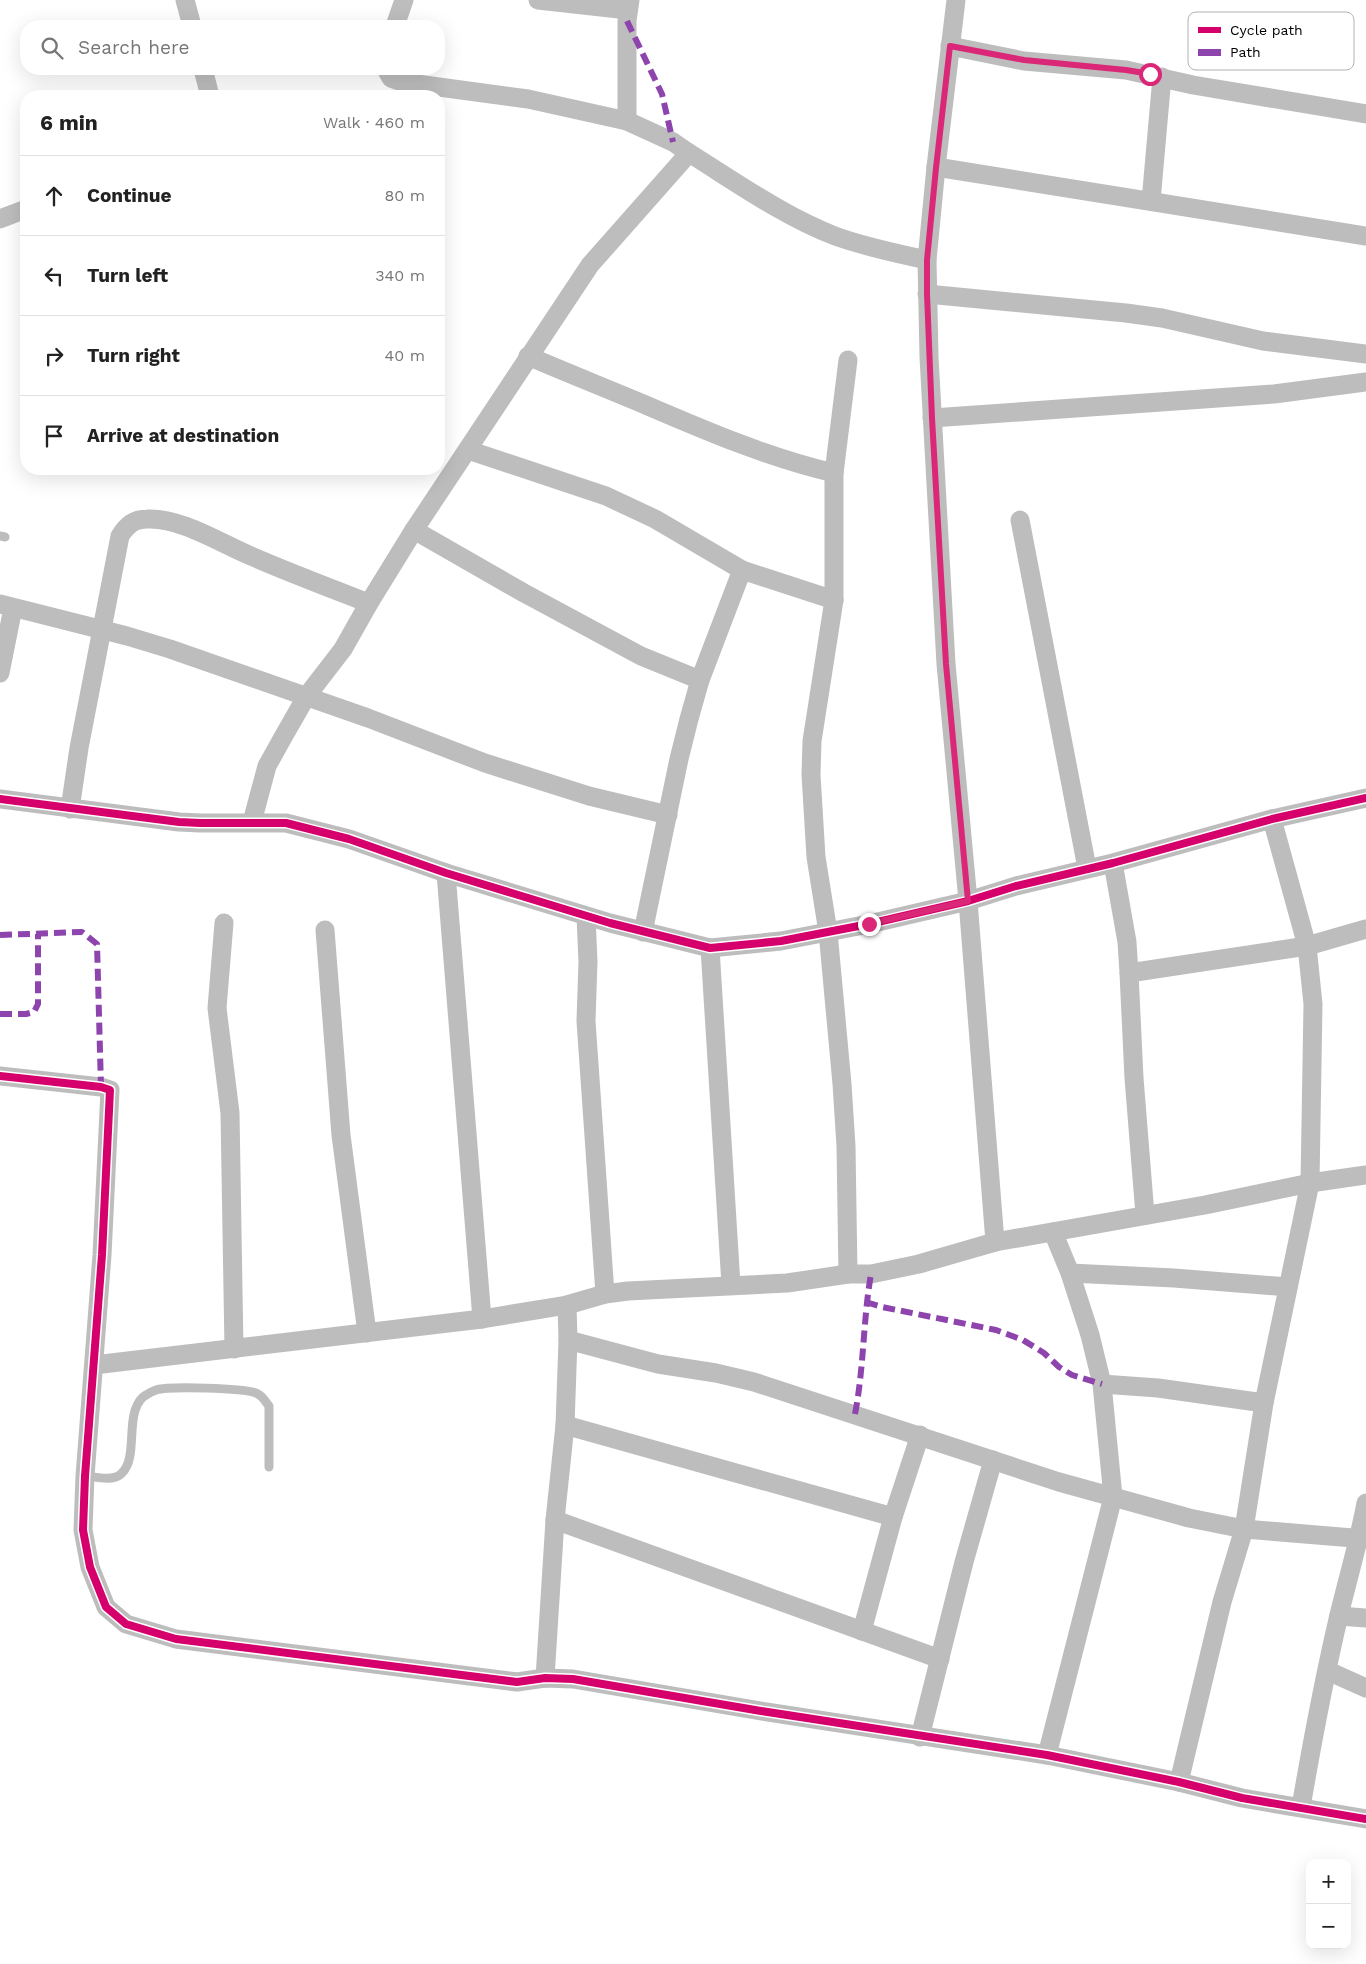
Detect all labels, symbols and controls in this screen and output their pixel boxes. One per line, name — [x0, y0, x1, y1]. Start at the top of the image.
legend — [1188, 12, 1354, 70]
search box — [20, 20, 445, 75]
text: Cycle path — [1230, 22, 1303, 38]
icon: search — [38, 34, 66, 62]
text: Search here — [78, 36, 189, 59]
text: Path — [1230, 44, 1261, 60]
route start — [1139, 63, 1162, 86]
text: 6 min — [40, 110, 98, 135]
text: Walk · 460 m — [323, 113, 425, 132]
icon: ahead — [40, 182, 68, 210]
text: Continue — [87, 184, 171, 207]
text: 80 m — [384, 186, 425, 205]
icon: left — [40, 262, 68, 290]
text: Turn left — [87, 264, 168, 287]
text: 340 m — [375, 266, 425, 285]
icon: right — [40, 342, 68, 370]
text: Turn right — [87, 344, 180, 367]
text: 40 m — [385, 346, 425, 365]
icon: arrive — [40, 422, 68, 450]
text: Arrive at destination — [87, 424, 279, 447]
route end — [858, 913, 881, 936]
map controls — [1306, 1859, 1351, 1949]
button: + — [1306, 1859, 1351, 1904]
button: − — [1306, 1904, 1351, 1949]

